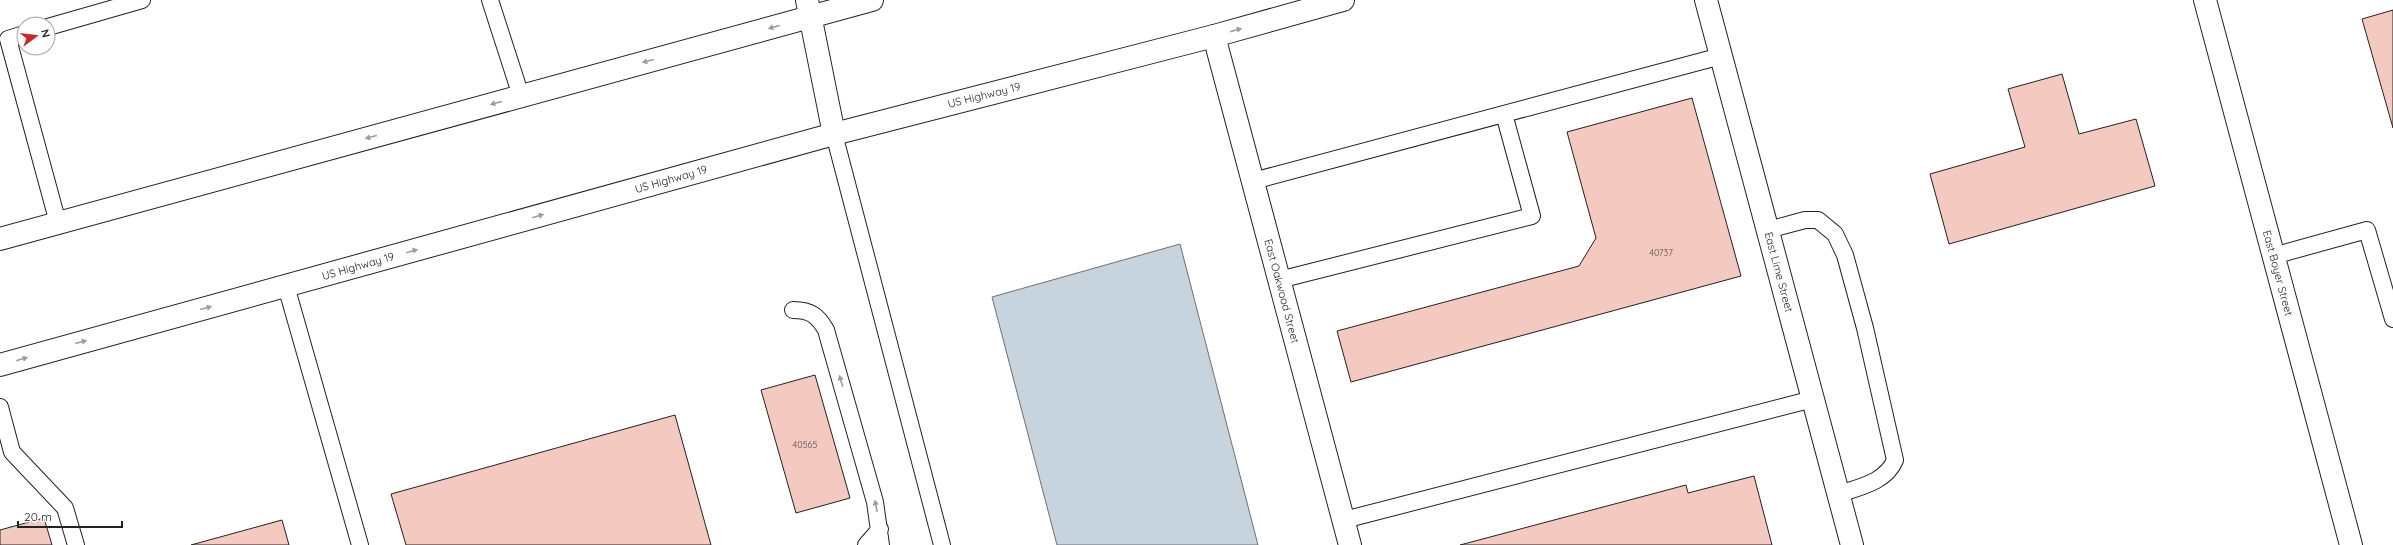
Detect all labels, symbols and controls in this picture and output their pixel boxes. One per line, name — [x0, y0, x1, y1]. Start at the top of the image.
north arrow — [16, 16, 56, 56]
one-way arrow — [767, 24, 779, 30]
one-way arrow — [1230, 27, 1242, 33]
text: N — [38, 28, 53, 39]
one-way arrow — [642, 58, 654, 64]
street label: US Highway 19 — [946, 79, 1022, 111]
one-way arrow — [490, 100, 502, 106]
one-way arrow — [364, 135, 377, 141]
street label: US Highway 19 — [633, 162, 709, 196]
one-way arrow — [532, 213, 544, 219]
street label: East Boyer Street — [2260, 229, 2296, 318]
street label: East Lime Street — [1762, 230, 1796, 314]
street label: East Oakwood Street — [1261, 237, 1303, 345]
house number: 40737 — [1649, 247, 1673, 258]
one-way arrow — [407, 248, 419, 254]
street label: US Highway 19 — [320, 249, 396, 283]
one-way arrow — [200, 305, 212, 311]
one-way arrow — [75, 339, 87, 345]
one-way arrow — [15, 355, 28, 361]
one-way arrow — [838, 375, 844, 387]
house number: 40565 — [793, 439, 817, 450]
one-way arrow — [872, 500, 878, 513]
scale bar — [18, 503, 122, 529]
text: 20 m — [24, 509, 52, 524]

